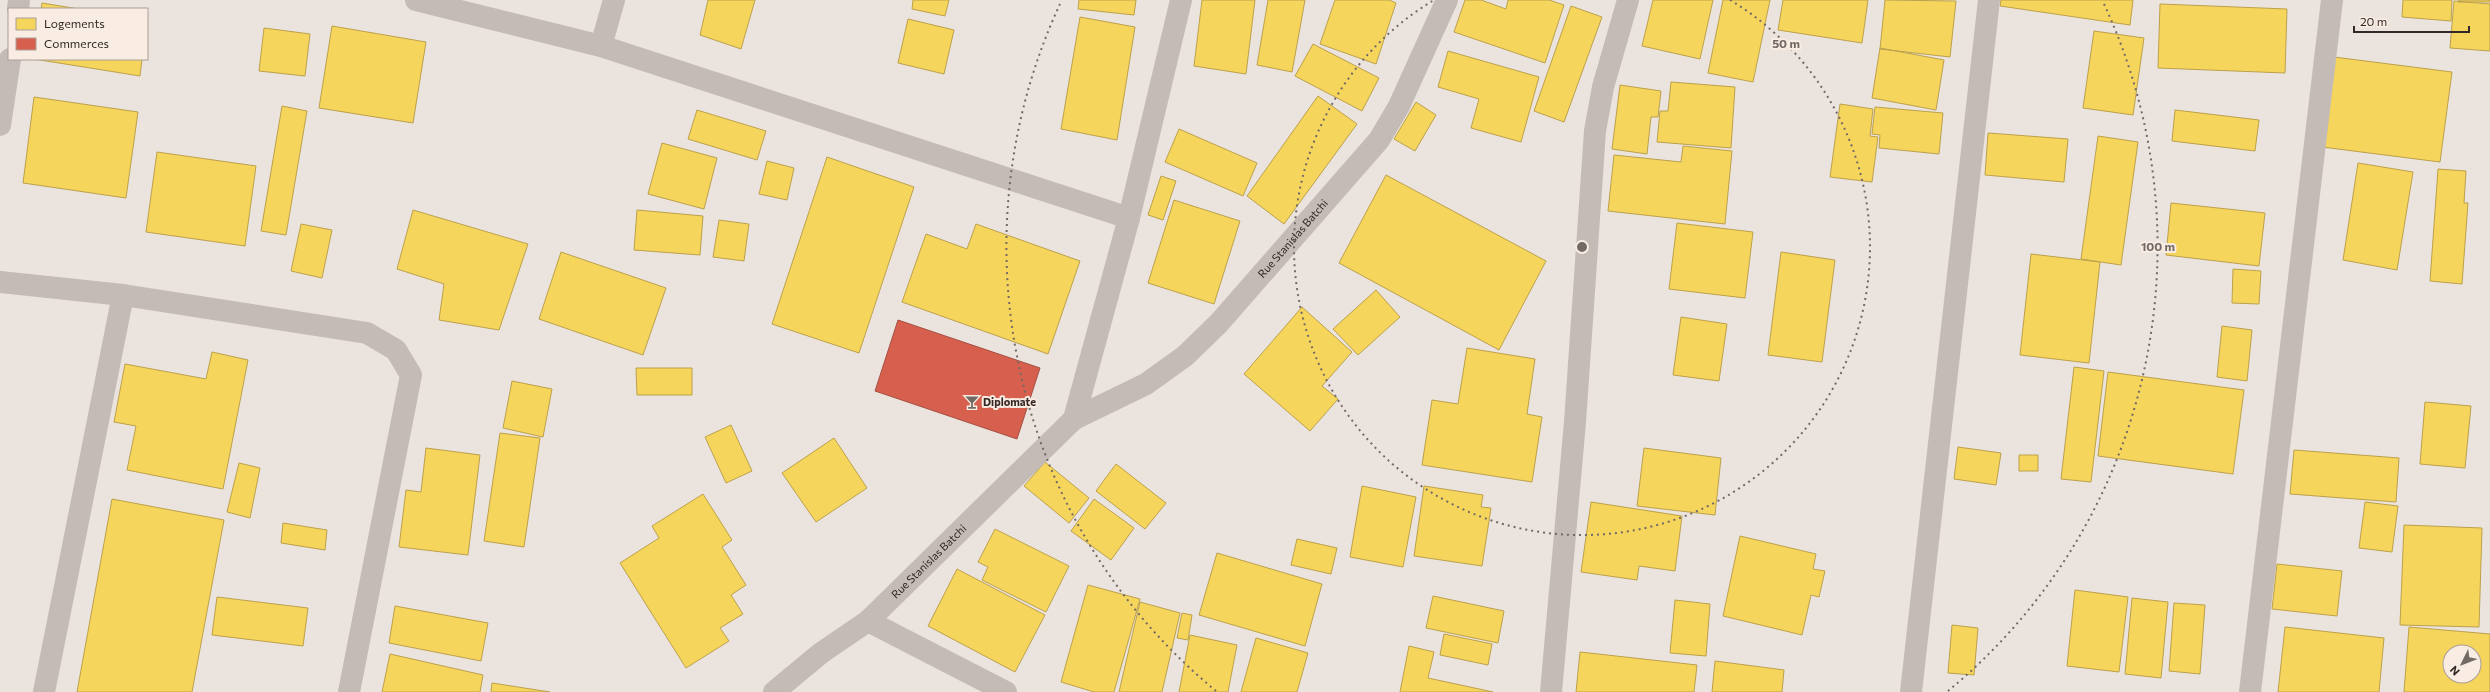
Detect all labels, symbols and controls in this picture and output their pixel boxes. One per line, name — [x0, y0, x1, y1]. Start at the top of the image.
legend — [8, 8, 148, 60]
scale bar — [2354, 8, 2469, 34]
text: 20 m — [2360, 14, 2387, 28]
text: Logements — [44, 16, 105, 30]
text: Commerces — [44, 36, 109, 50]
text: 50 m — [1772, 36, 1800, 50]
street label: Rue Stanislas Batchi — [1255, 196, 1330, 280]
text: 100 m — [2141, 239, 2175, 253]
centre of rings — [1575, 240, 1589, 254]
bar icon: Diplomate — [964, 394, 980, 410]
place label: Diplomate — [983, 395, 1036, 408]
street label: Rue Stanislas Batchi — [888, 521, 969, 601]
north arrow — [2442, 644, 2482, 684]
text: N — [2447, 664, 2462, 679]

